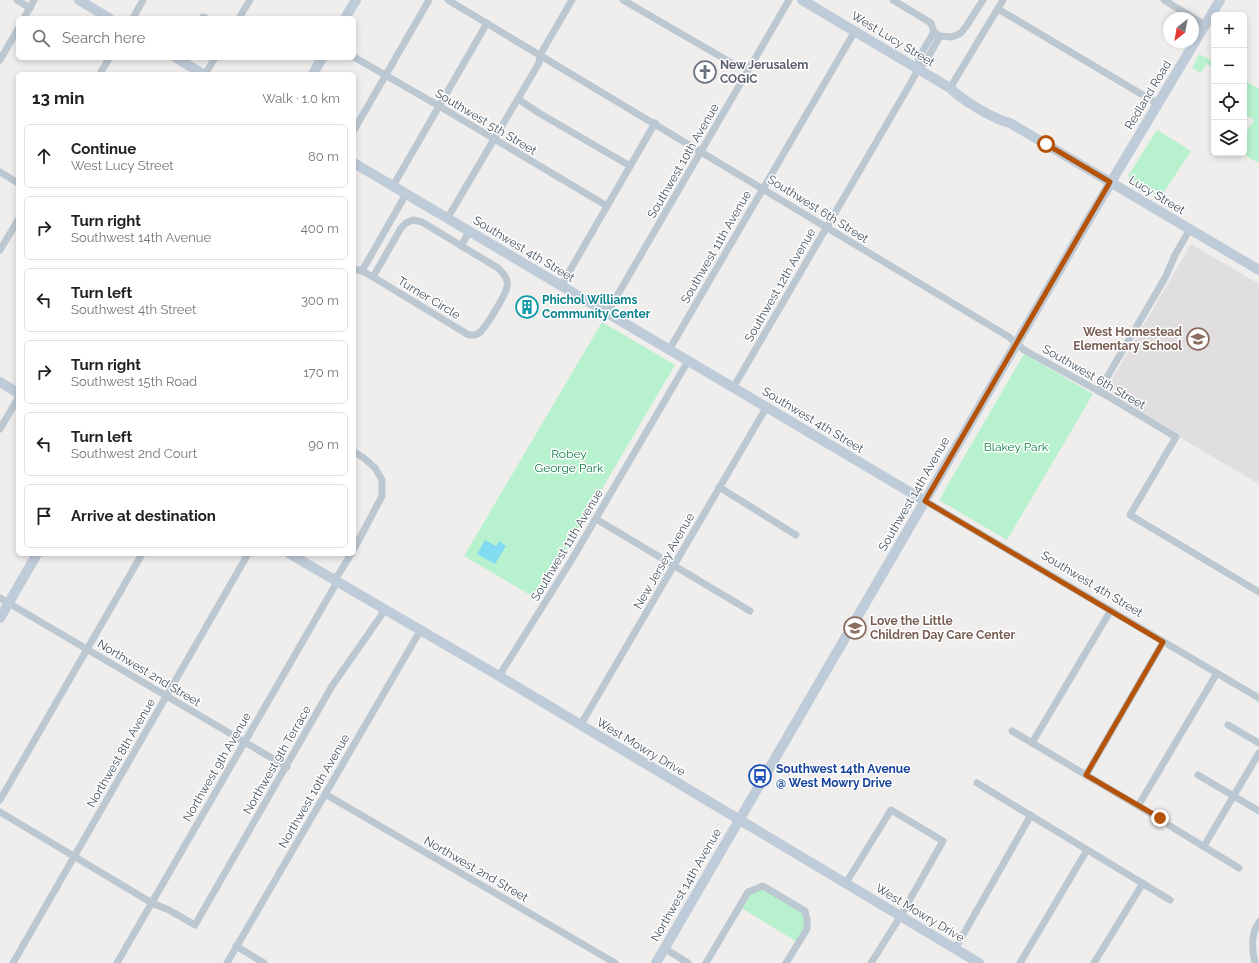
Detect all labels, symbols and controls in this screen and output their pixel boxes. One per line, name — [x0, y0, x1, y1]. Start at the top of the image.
street label: West Lucy Street — [849, 9, 937, 69]
north arrow — [1163, 12, 1199, 48]
map controls — [1211, 12, 1247, 156]
button: + — [1211, 12, 1247, 48]
search box — [16, 16, 356, 60]
icon: search — [30, 27, 52, 49]
text: Search here — [62, 29, 145, 47]
button: − — [1211, 48, 1247, 84]
place label: New Jerusalem COGIC — [720, 58, 808, 86]
street label: Redland Road — [1122, 58, 1174, 132]
church icon: New Jerusalem COGIC — [692, 59, 718, 85]
button: locate — [1211, 84, 1247, 120]
street label: Southwest 5th Street — [433, 86, 539, 158]
text: 13 min — [32, 88, 84, 108]
text: Walk · 1.0 km — [262, 91, 340, 106]
street label: Southwest 10th Avenue — [644, 101, 722, 221]
button: layers — [1211, 120, 1247, 156]
route start — [1037, 135, 1055, 153]
text: Continue — [71, 140, 136, 158]
icon: ahead — [33, 145, 55, 167]
text: 80 m — [308, 149, 339, 164]
text: West Lucy Street — [71, 158, 174, 173]
street label: Southwest 6th Street — [765, 172, 871, 246]
street label: Lucy Street — [1126, 173, 1188, 217]
street label: Southwest 11th Avenue — [678, 188, 754, 306]
text: Turn right — [71, 212, 141, 230]
street label: Southwest 4th Street — [471, 213, 577, 285]
icon: right — [33, 217, 55, 239]
text: 400 m — [301, 221, 339, 236]
street label: Southwest 12th Avenue — [742, 226, 818, 344]
text: Southwest 14th Avenue — [71, 230, 211, 245]
street label: Turner Circle — [395, 274, 463, 322]
text: Turn left — [71, 284, 132, 302]
icon: left — [33, 289, 55, 311]
text: 300 m — [301, 293, 339, 308]
place label: Phichol Williams Community Center — [542, 293, 651, 321]
building icon: Phichol Williams Community Center — [514, 294, 540, 320]
text: Southwest 4th Street — [71, 302, 196, 317]
place label: West Homestead Elementary School — [1073, 325, 1182, 353]
school or university icon: West Homestead Elementary School — [1185, 326, 1211, 352]
street label: Southwest 6th Street — [1040, 342, 1148, 412]
text: Turn right — [71, 356, 141, 374]
icon: right — [33, 361, 55, 383]
text: 170 m — [303, 365, 339, 380]
text: Southwest 15th Road — [71, 374, 197, 389]
street label: Southwest 4th Street — [760, 384, 866, 456]
text: Turn left — [71, 428, 132, 446]
icon: left — [33, 433, 55, 455]
street label: Southwest 14th Avenue — [876, 434, 952, 554]
text: 90 m — [308, 437, 339, 452]
park label: Blakey Park — [984, 440, 1049, 454]
text: Southwest 2nd Court — [71, 446, 197, 461]
park label: Robey George Park — [535, 447, 604, 475]
street label: Southwest 11th Avenue — [528, 487, 606, 603]
icon: arrive — [33, 505, 55, 527]
text: Arrive at destination — [71, 507, 216, 525]
street label: New Jersey Avenue — [631, 510, 697, 612]
street label: Southwest 4th Street — [1039, 548, 1145, 620]
place label: Love the Little Children Day Care Center — [870, 614, 1015, 642]
school or university icon: Love the Little Children Day Care Center — [842, 615, 868, 641]
street label: Northwest 2nd Street — [95, 637, 203, 709]
street label: Northwest 8th Avenue — [84, 696, 158, 810]
street label: Northwest 9th Terrace — [240, 703, 314, 817]
street label: Northwest 9th Avenue — [180, 710, 254, 824]
street label: West Mowry Drive — [594, 715, 688, 779]
street label: Northwest 10th Avenue — [276, 732, 352, 850]
place label: Southwest 14th Avenue @ West Mowry Drive — [776, 762, 910, 790]
bus stop icon: Southwest 14th Avenue @ West Mowry Drive — [747, 763, 773, 789]
route end — [1151, 809, 1169, 827]
street label: Northwest 14th Avenue — [648, 826, 724, 944]
street label: Northwest 2nd Street — [421, 833, 531, 905]
street label: West Mowry Drive — [873, 881, 967, 945]

